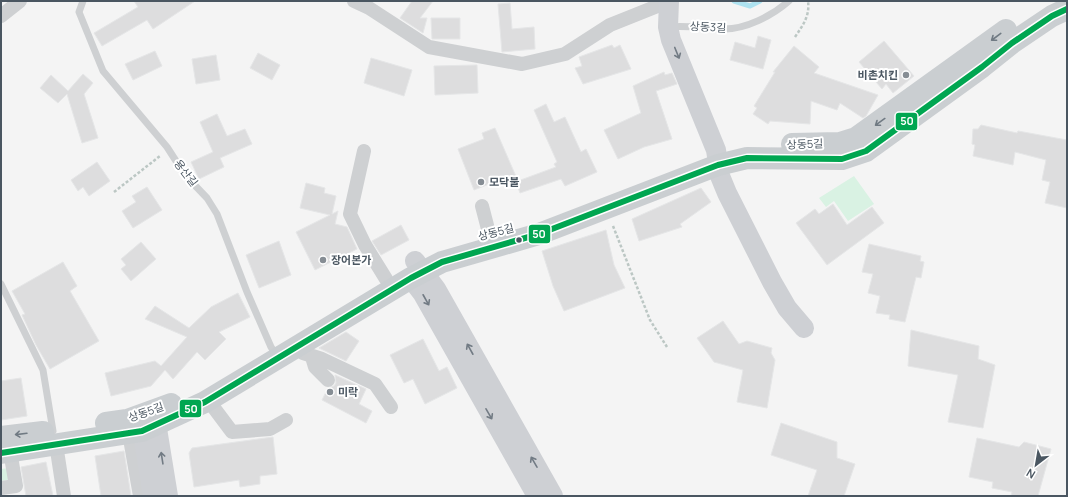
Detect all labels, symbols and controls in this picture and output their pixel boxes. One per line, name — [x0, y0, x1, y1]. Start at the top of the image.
street label: 상동3길 — [689, 18, 727, 35]
one-way arrow — [991, 33, 1002, 41]
one-way arrow — [673, 46, 681, 58]
place label: 비촌치킨 — [858, 67, 898, 82]
marker: 비촌치킨 — [901, 70, 911, 80]
line badge: 50 — [895, 112, 918, 131]
text: 50 — [900, 113, 914, 128]
one-way arrow — [875, 118, 886, 126]
street label: 상동5길 — [786, 135, 824, 152]
street label: 용산길 — [171, 156, 202, 189]
place label: 모닥불 — [489, 174, 519, 189]
marker: 모닥불 — [476, 177, 486, 187]
street label: 상동5길 — [476, 220, 516, 244]
line badge: 50 — [528, 224, 551, 244]
text: 50 — [532, 226, 546, 241]
unlabelled marker — [514, 235, 524, 245]
place label: 장어본가 — [331, 252, 371, 267]
marker: 장어본가 — [318, 255, 328, 265]
one-way arrow — [423, 294, 430, 306]
one-way arrow — [465, 343, 473, 355]
place label: 미락 — [338, 384, 358, 399]
marker: 미락 — [325, 387, 335, 397]
street label: 상동5길 — [126, 398, 166, 425]
line badge: 50 — [179, 399, 202, 418]
text: 50 — [184, 401, 198, 416]
one-way arrow — [486, 408, 494, 420]
one-way arrow — [15, 431, 28, 438]
north arrow — [1016, 445, 1056, 485]
one-way arrow — [158, 451, 166, 464]
one-way arrow — [529, 456, 537, 468]
text: N — [1023, 465, 1038, 482]

